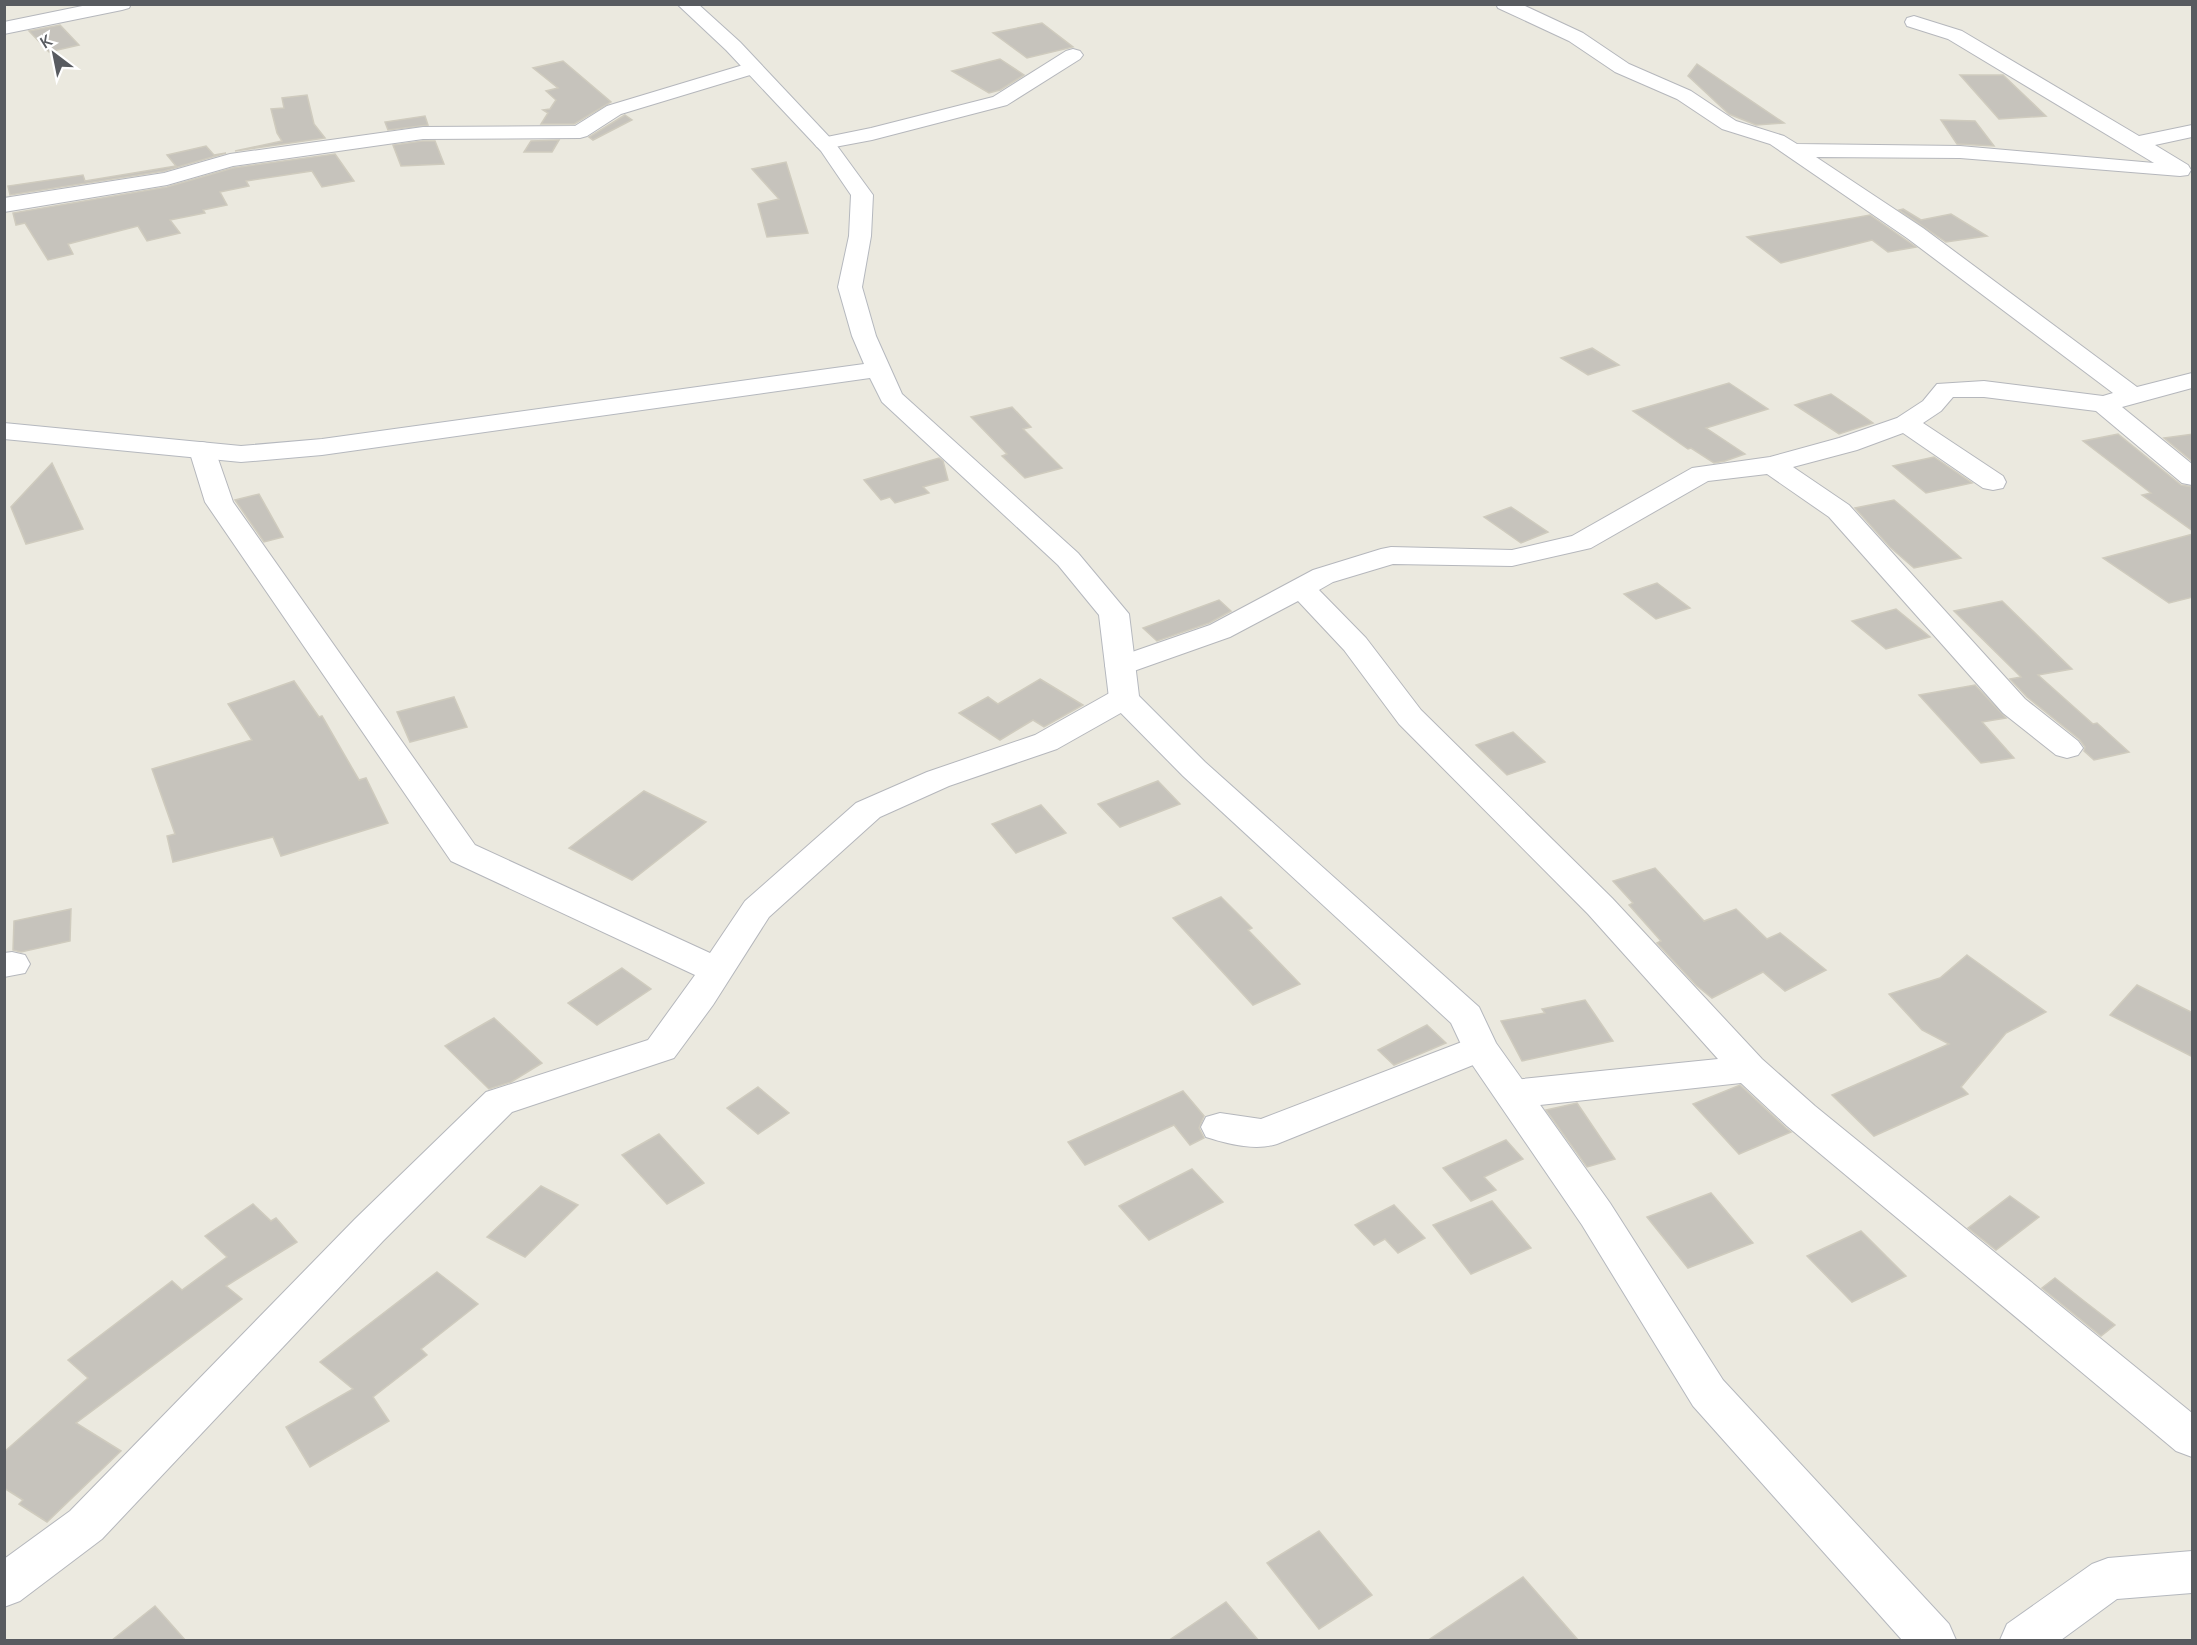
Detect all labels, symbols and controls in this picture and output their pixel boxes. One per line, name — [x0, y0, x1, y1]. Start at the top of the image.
north arrow — [24, 24, 84, 84]
text: K — [36, 29, 57, 53]

